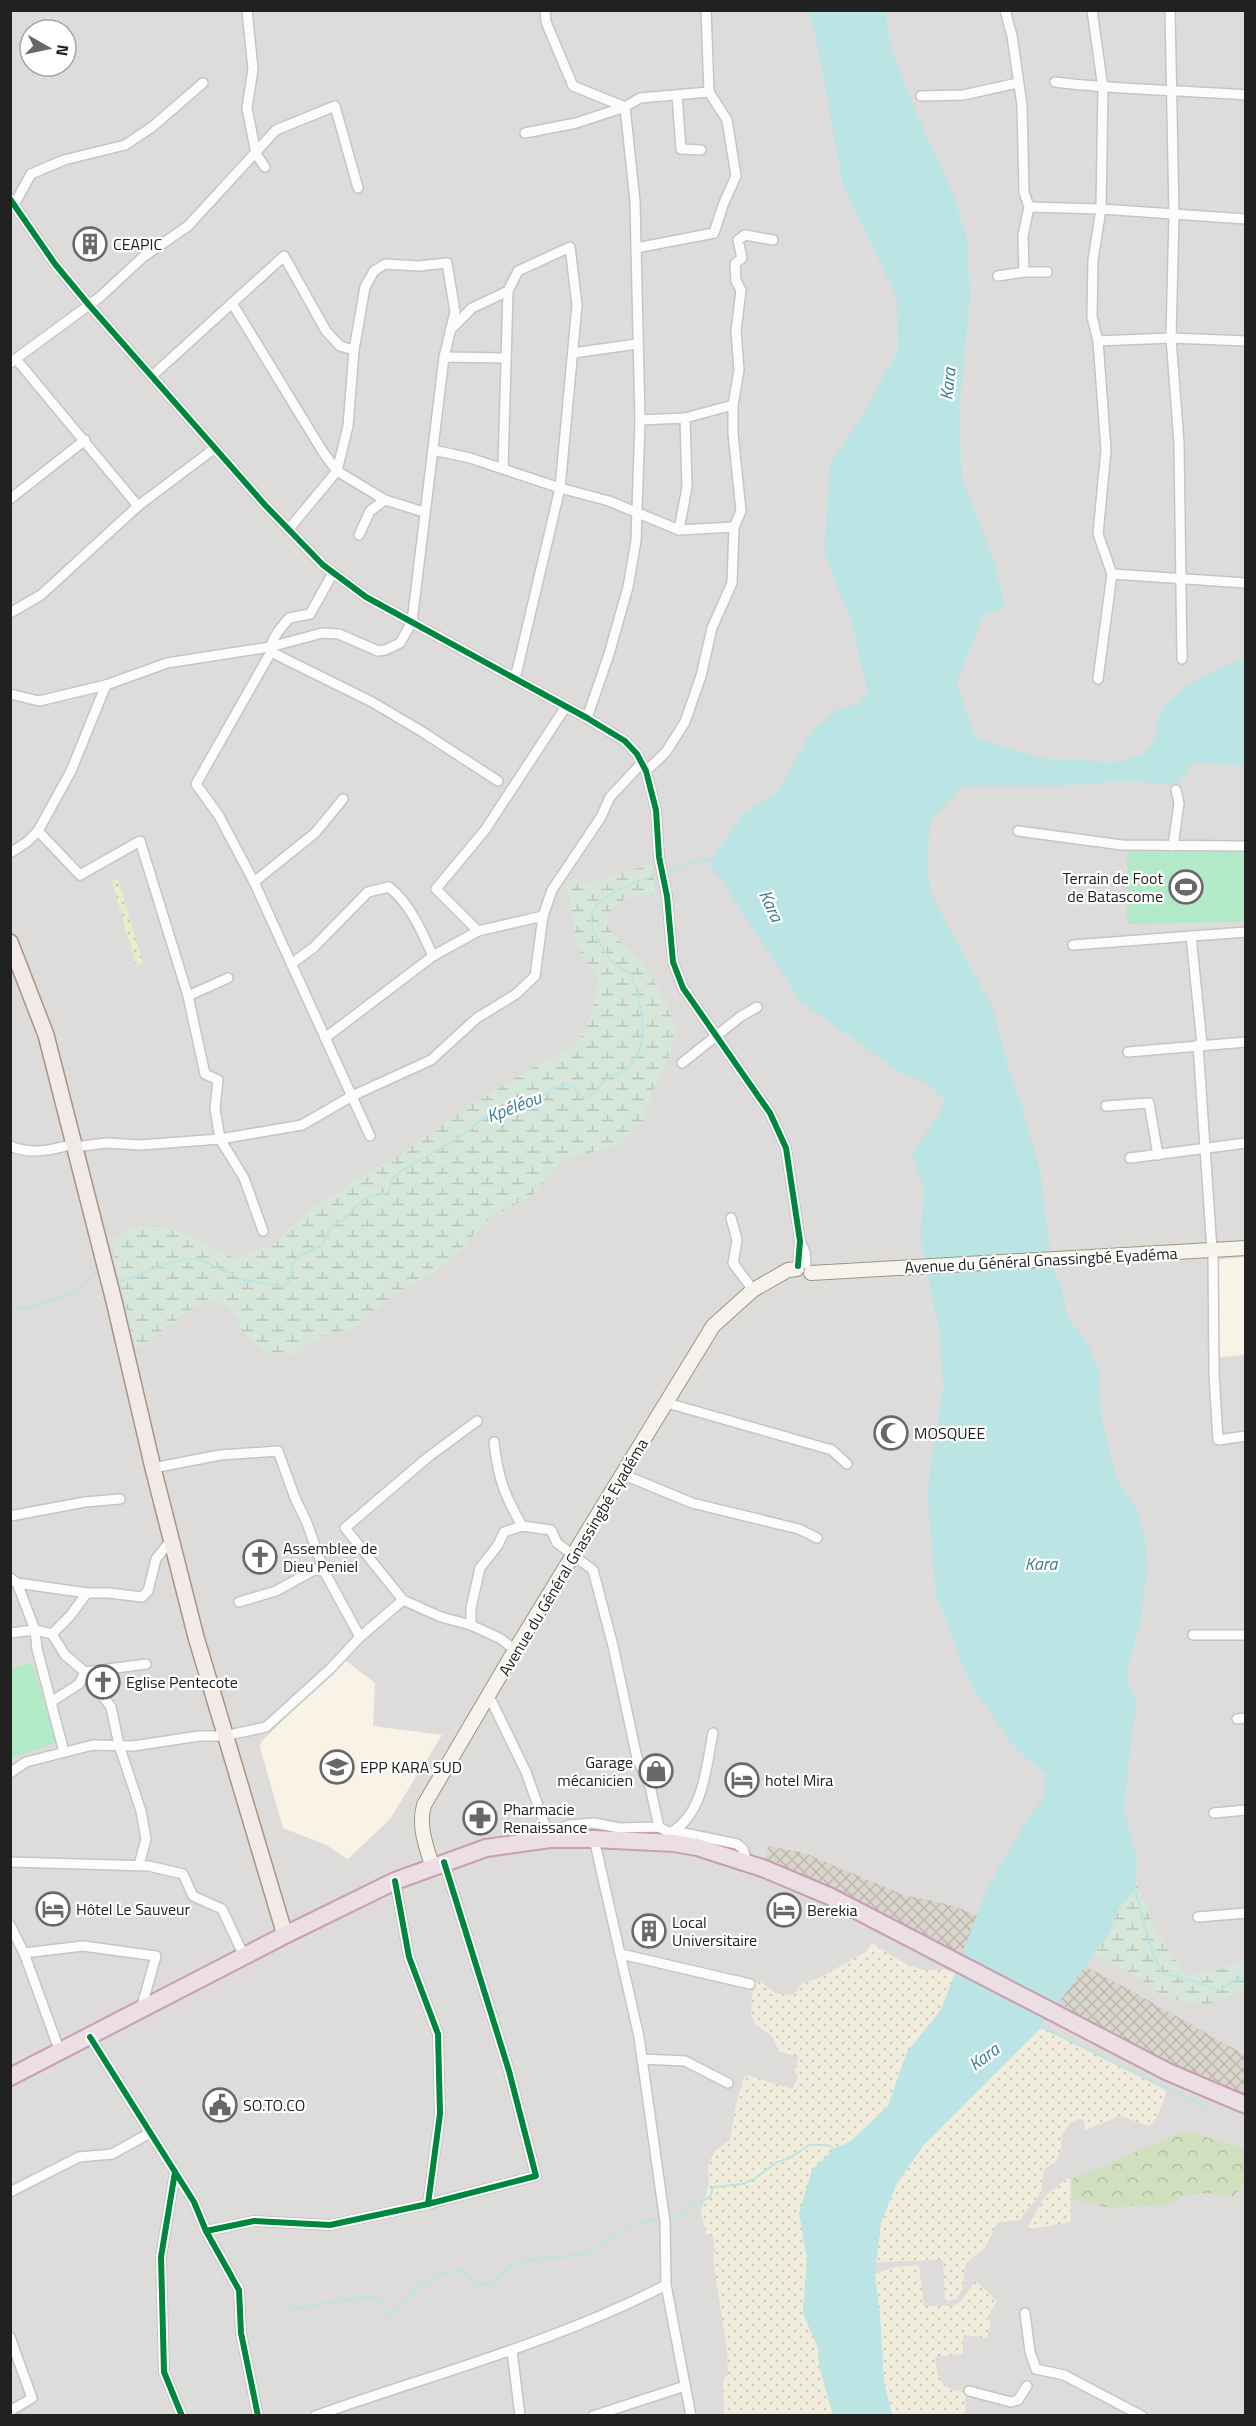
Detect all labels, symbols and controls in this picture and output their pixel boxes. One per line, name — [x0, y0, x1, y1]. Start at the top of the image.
north arrow — [18, 18, 78, 78]
text: N — [50, 43, 76, 58]
building icon: CEAPIC — [72, 226, 108, 262]
place label: CEAPIC — [113, 232, 163, 256]
water label: Kara — [932, 365, 963, 402]
place label: Terrain de Foot de Batascome — [1063, 866, 1163, 908]
sports icon: Terrain de Foot de Batascome — [1168, 869, 1204, 905]
water label: Kara — [752, 885, 791, 927]
water label: Kpéléou — [483, 1083, 546, 1129]
street label: Avenue du Général Gnassingbé Eyadéma — [904, 1241, 1178, 1279]
mosque icon: MOSQUEE — [873, 1415, 909, 1451]
place label: MOSQUEE — [914, 1421, 985, 1445]
street label: Avenue du Général Gnassingbé Eyadéma — [492, 1434, 654, 1680]
place label: Assemblee de Dieu Peniel — [283, 1536, 377, 1578]
church icon: Assemblee de Dieu Peniel — [242, 1539, 278, 1575]
water label: Kara — [1025, 1550, 1058, 1577]
church icon: Eglise Pentecote — [85, 1664, 121, 1700]
place label: Eglise Pentecote — [126, 1670, 238, 1694]
school or university icon: EPP KARA SUD — [319, 1749, 355, 1785]
place label: Garage mécanicien — [557, 1750, 633, 1792]
shop icon: Garage mécanicien — [638, 1753, 674, 1789]
place label: EPP KARA SUD — [360, 1755, 462, 1779]
hotel icon: hotel Mira — [724, 1762, 760, 1798]
place label: hotel Mira — [765, 1768, 833, 1792]
place label: Pharmacie Renaissance — [503, 1797, 587, 1839]
pharmacy icon: Pharmacie Renaissance — [462, 1800, 498, 1836]
hotel icon: Hôtel Le Sauveur — [35, 1891, 71, 1927]
hotel icon: Berekia — [766, 1892, 802, 1928]
place label: Hôtel Le Sauveur — [76, 1897, 191, 1921]
place label: Berekia — [807, 1898, 858, 1922]
place label: Local Universitaire — [672, 1910, 757, 1952]
building icon: Local Universitaire — [631, 1913, 667, 1949]
water label: Kara — [963, 2035, 1006, 2077]
public building icon: SO.TO.CO — [202, 2087, 238, 2123]
place label: SO.TO.CO — [243, 2093, 305, 2117]

